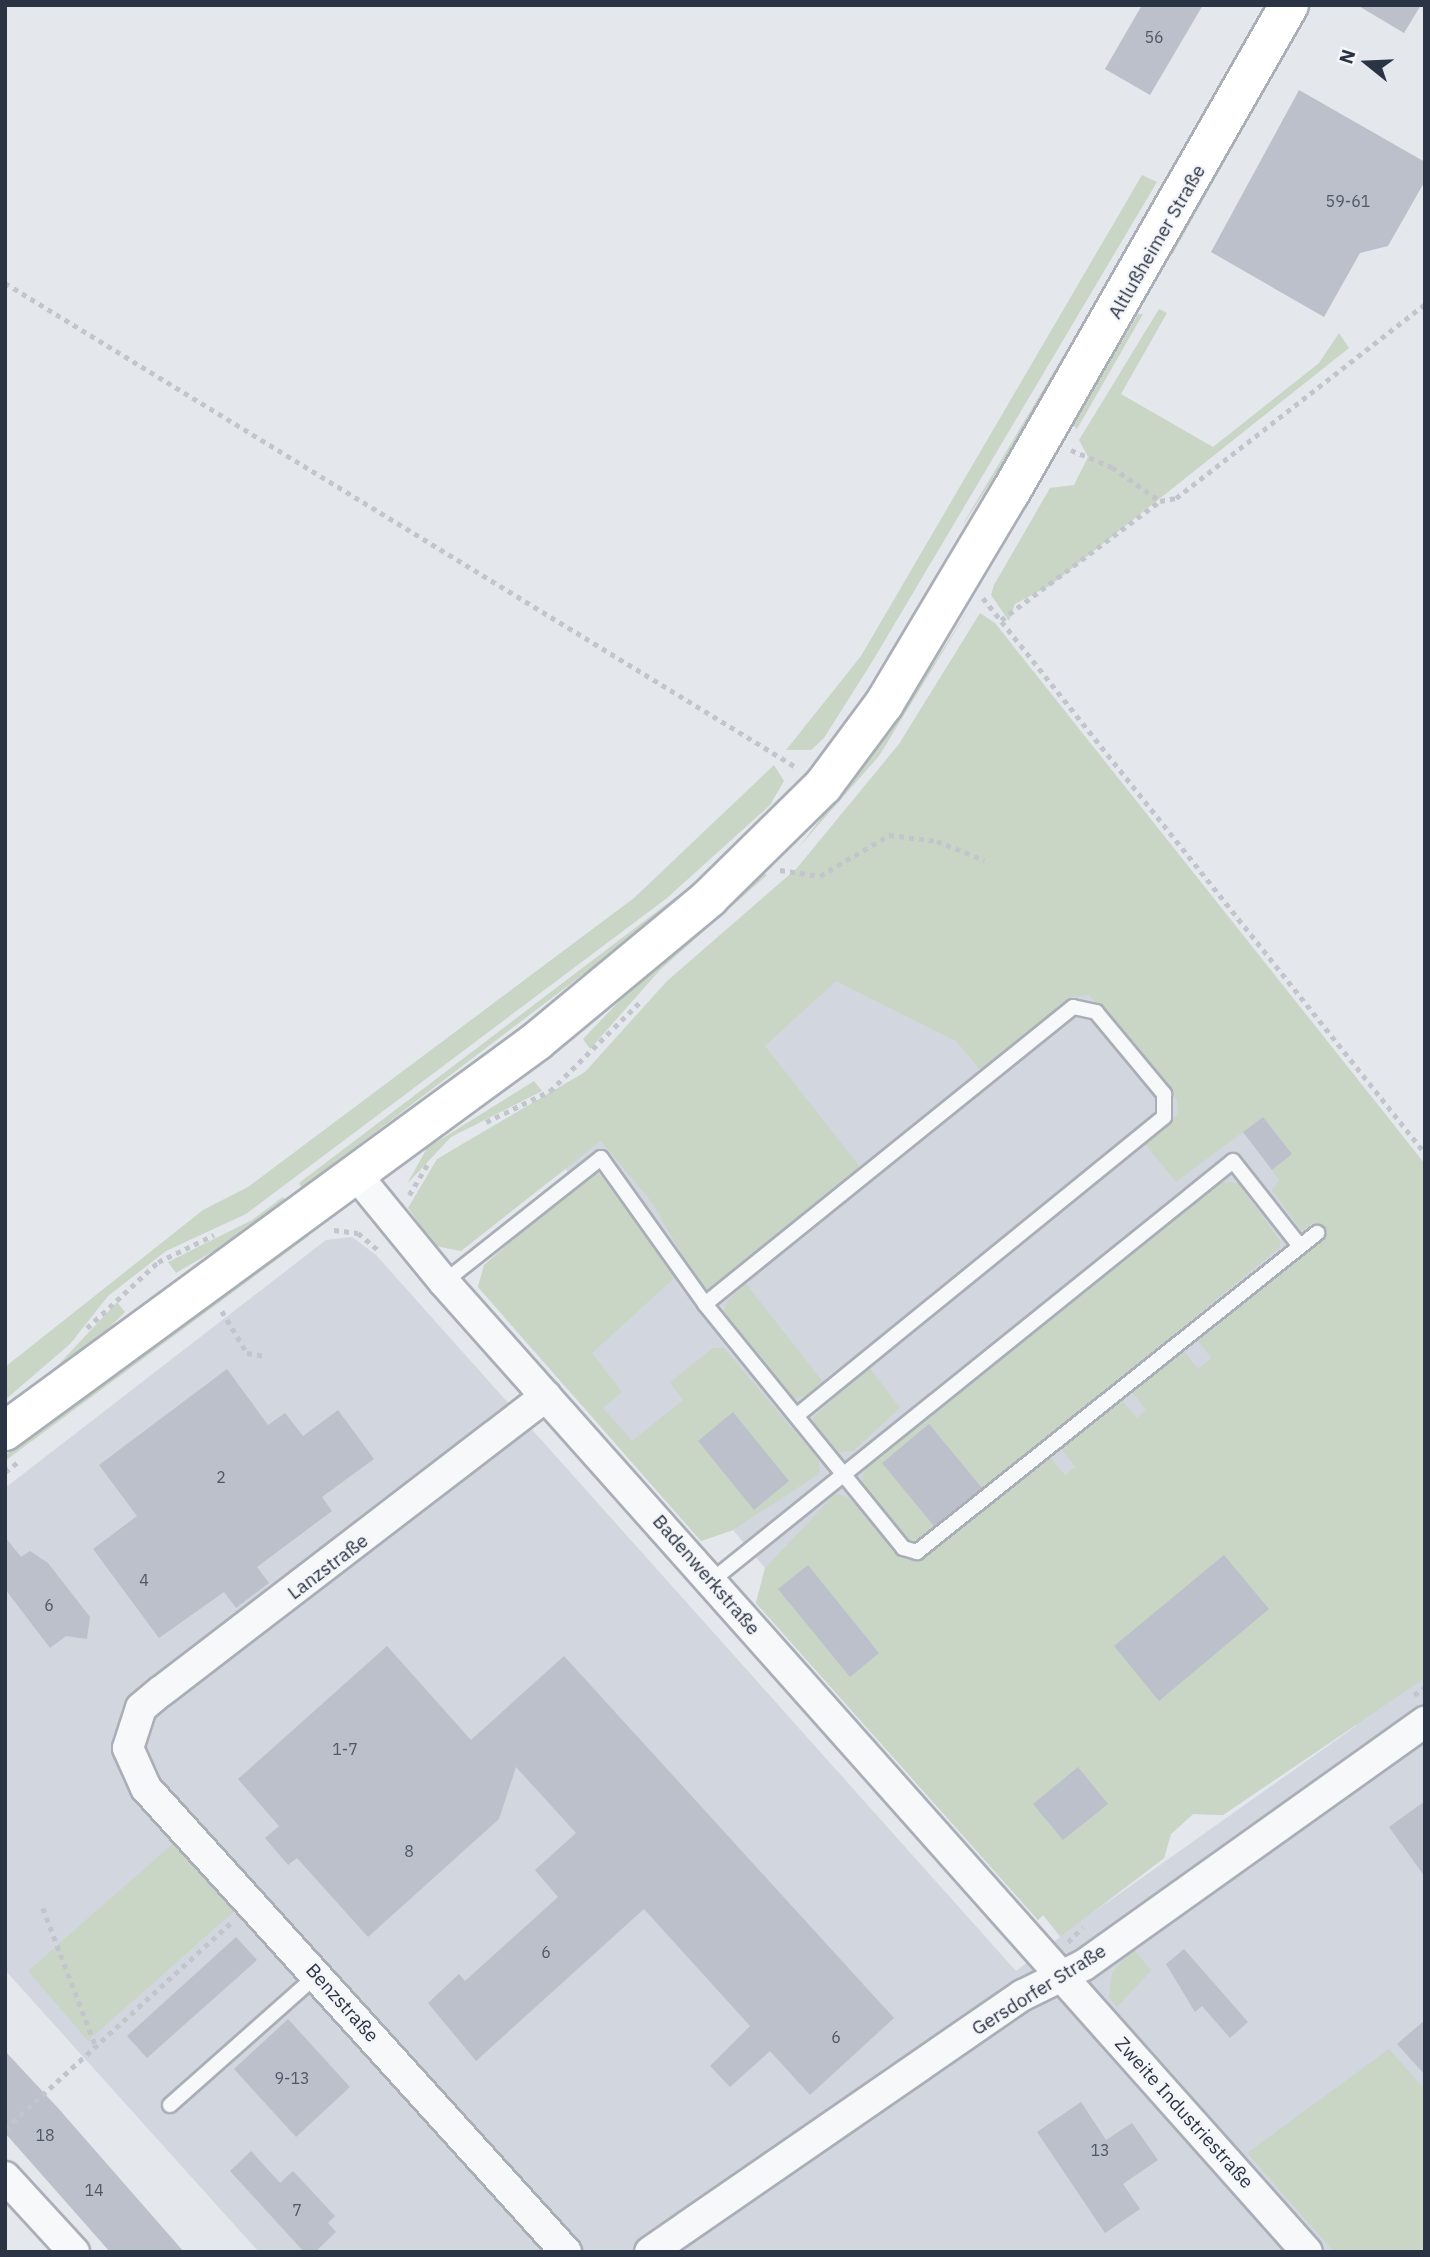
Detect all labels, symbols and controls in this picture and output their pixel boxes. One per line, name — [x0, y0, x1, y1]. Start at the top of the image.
house number: 56 — [1144, 27, 1164, 47]
north arrow — [1332, 28, 1402, 98]
text: N — [1333, 46, 1361, 67]
street label: Altlußheimer Straße — [1104, 161, 1210, 323]
house number: 59-61 — [1326, 191, 1370, 211]
house number: 2 — [216, 1467, 226, 1487]
street label: Badenwerkstraße — [648, 1510, 764, 1640]
street label: Lanzstraße — [283, 1529, 373, 1605]
house number: 4 — [139, 1570, 149, 1590]
house number: 6 — [44, 1595, 54, 1615]
house number: 1-7 — [332, 1739, 358, 1759]
house number: 8 — [404, 1841, 414, 1861]
street label: Gersdorfer Straße — [968, 1940, 1110, 2040]
house number: 6 — [541, 1942, 551, 1962]
street label: Benzstraße — [301, 1959, 383, 2047]
house number: 6 — [831, 2027, 841, 2047]
street label: Zweite Industriestraße — [1110, 2033, 1258, 2193]
house number: 9-13 — [274, 2068, 310, 2088]
house number: 18 — [35, 2125, 55, 2145]
house number: 13 — [1090, 2140, 1110, 2160]
house number: 14 — [84, 2180, 104, 2200]
house number: 7 — [292, 2200, 302, 2220]

